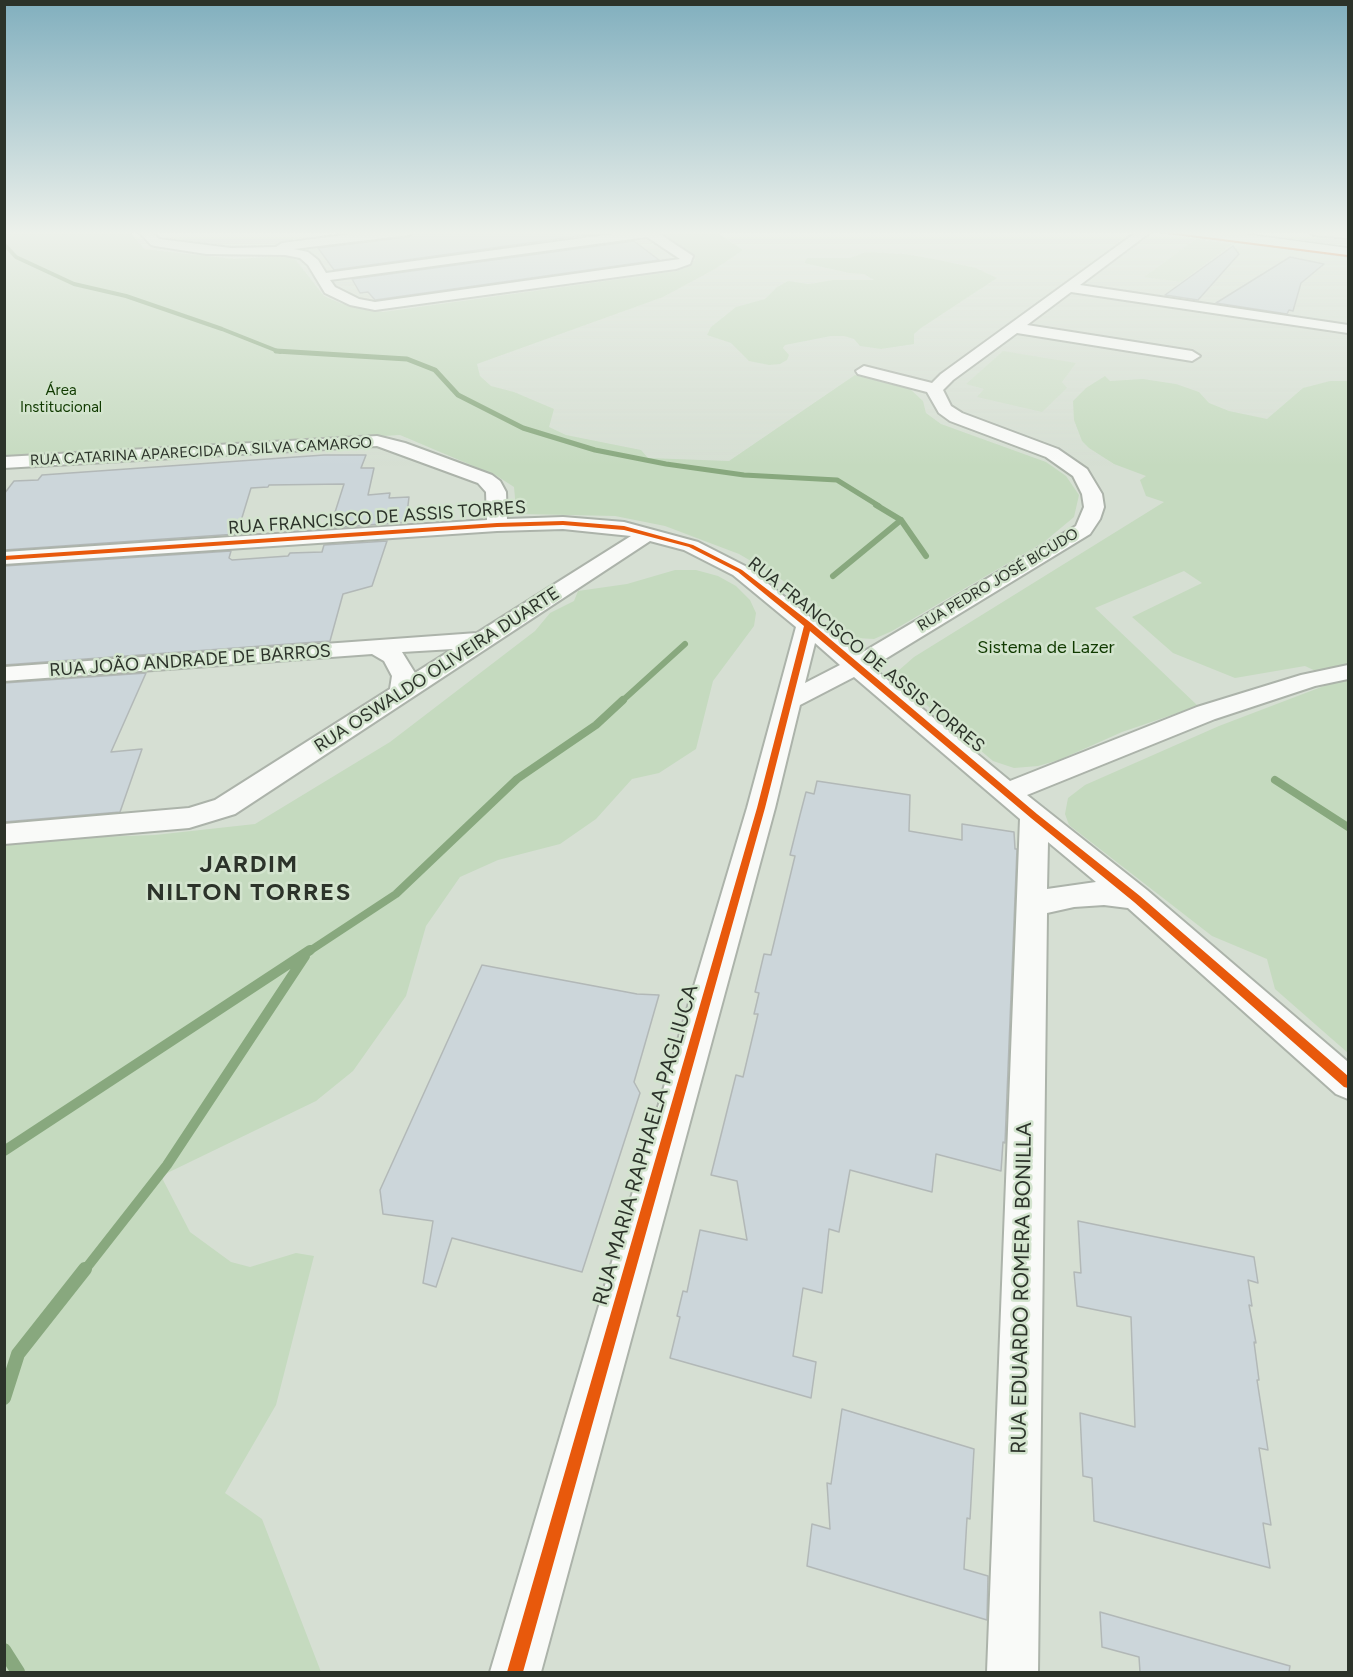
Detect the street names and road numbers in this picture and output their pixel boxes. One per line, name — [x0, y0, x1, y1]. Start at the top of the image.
street label: RUA CATARINA APARECIDA DA SILVA CAMARGO — [30, 434, 372, 470]
street label: RUA FRANCISCO DE ASSIS TORRES — [227, 497, 527, 539]
street label: RUA PEDRO JOSÉ BICUDO — [914, 525, 1082, 635]
street label: RUA FRANCISCO DE ASSIS TORRES — [743, 553, 989, 757]
street label: RUA OSWALDO OLIVEIRA DUARTE — [310, 583, 564, 757]
street label: RUA JOÃO ANDRADE DE BARROS — [49, 640, 331, 682]
street label: RUA MARIA RAPHAELA PAGLIUCA — [588, 982, 704, 1308]
street label: RUA EDUARDO ROMERA BONILLA — [1007, 1122, 1037, 1454]

